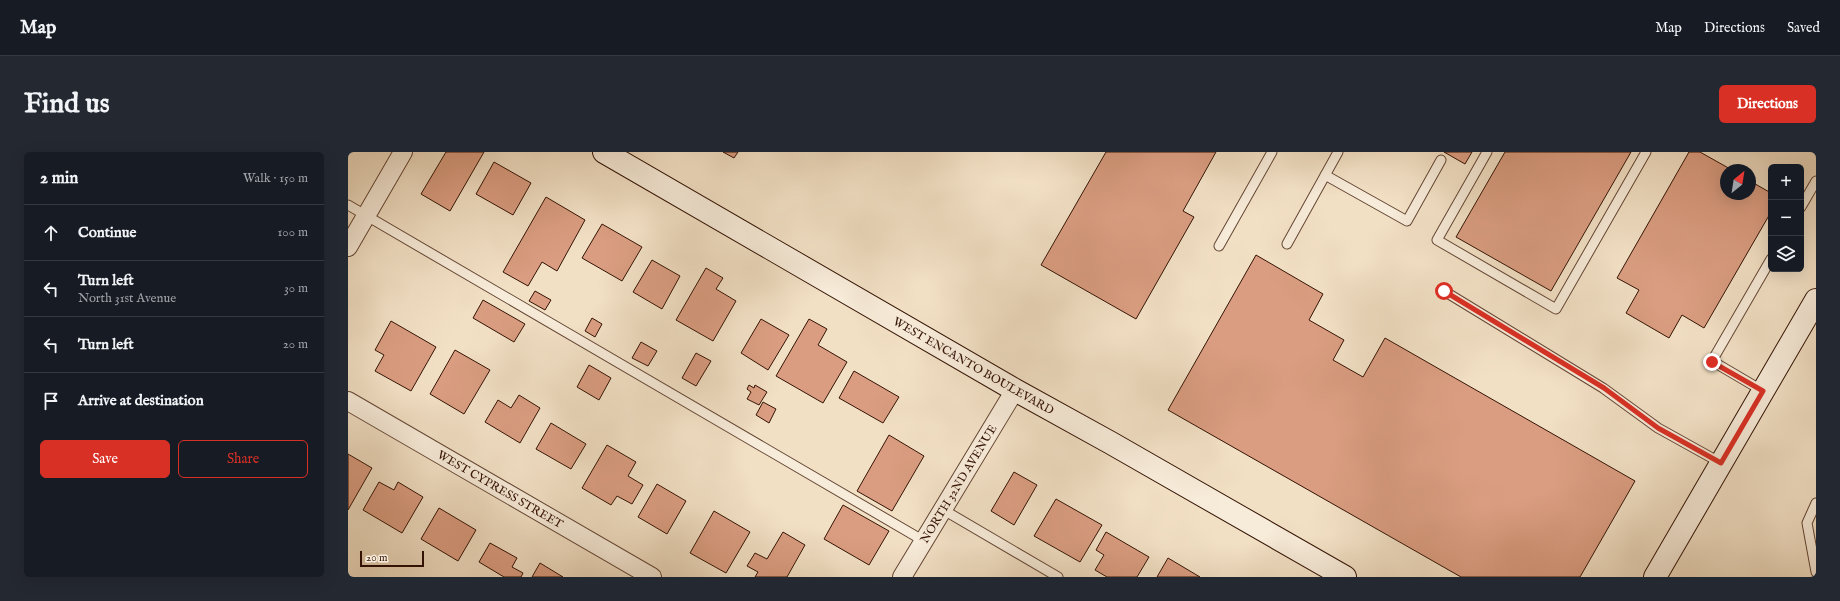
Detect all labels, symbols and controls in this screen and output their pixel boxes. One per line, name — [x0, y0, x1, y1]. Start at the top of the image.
text: Map — [20, 16, 56, 40]
text: Map — [1655, 19, 1682, 37]
text: Directions — [1704, 19, 1765, 37]
text: Saved — [1787, 19, 1820, 37]
button: Directions — [1719, 85, 1816, 123]
text: Find us — [24, 87, 110, 122]
north arrow — [1720, 164, 1756, 200]
map controls — [1768, 164, 1804, 272]
button: + — [1768, 164, 1804, 200]
text: 2 min — [40, 168, 78, 189]
text: Walk · 150 m — [243, 170, 308, 187]
button: − — [1768, 200, 1804, 236]
icon: ahead — [40, 222, 62, 244]
text: Continue — [78, 223, 136, 242]
text: 100 m — [278, 224, 308, 241]
button: layers — [1768, 236, 1804, 272]
text: Turn left — [78, 271, 134, 290]
icon: left — [40, 278, 62, 300]
text: 30 m — [284, 280, 308, 297]
route start — [1435, 282, 1453, 300]
text: North 31st Avenue — [78, 290, 176, 307]
street label: WEST ENCANTO BOULEVARD — [891, 314, 1057, 418]
icon: left — [40, 334, 62, 356]
text: Turn left — [78, 335, 134, 354]
text: 20 m — [283, 336, 308, 353]
route end — [1703, 353, 1721, 371]
icon: arrive — [40, 390, 62, 412]
text: Arrive at destination — [78, 391, 204, 410]
street label: NORTH 32ND AVENUE — [917, 422, 1000, 546]
button: Save — [40, 440, 170, 478]
button: Share — [178, 440, 308, 478]
street label: WEST CYPRESS STREET — [435, 447, 566, 532]
scale bar — [360, 549, 424, 568]
text: 20 m — [366, 551, 387, 565]

